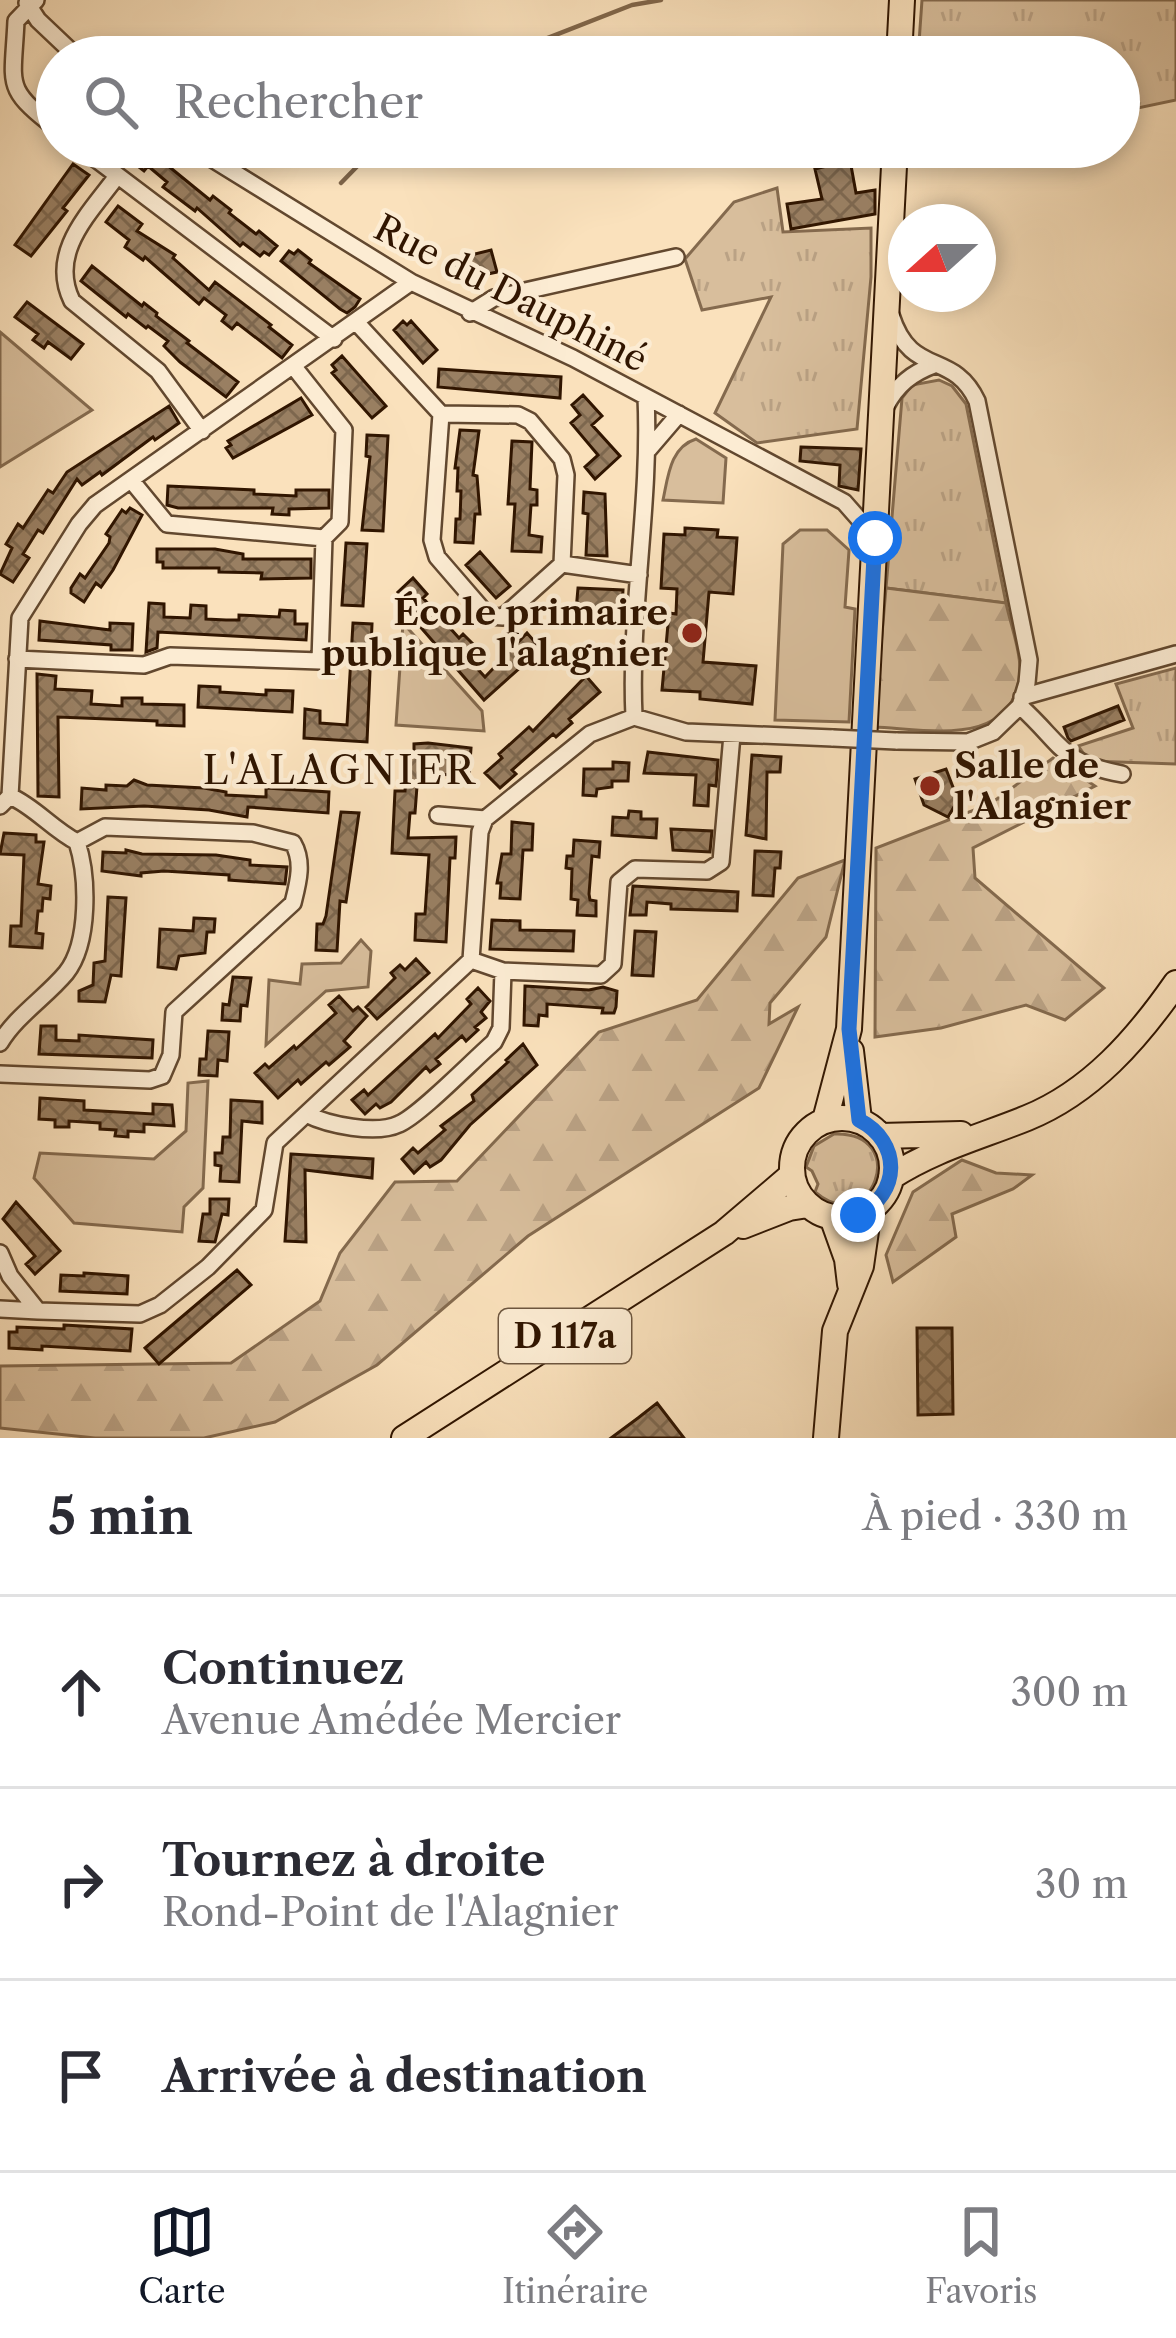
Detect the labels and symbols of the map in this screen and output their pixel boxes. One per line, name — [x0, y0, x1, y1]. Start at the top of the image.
north arrow — [888, 204, 996, 312]
street label: Rue du Dauphiné — [367, 205, 655, 381]
route start — [848, 511, 902, 565]
place label: École primaire publique l'alagnier — [321, 590, 668, 675]
marker: École primaire publique l'alagnier — [679, 620, 705, 646]
place label: Salle de l'Alagnier — [954, 743, 1132, 828]
district label: L'ALAGNIER — [203, 746, 477, 794]
marker: Salle de l'Alagnier — [917, 773, 943, 799]
route end — [831, 1188, 885, 1242]
road number: D 117a — [499, 1309, 631, 1363]

